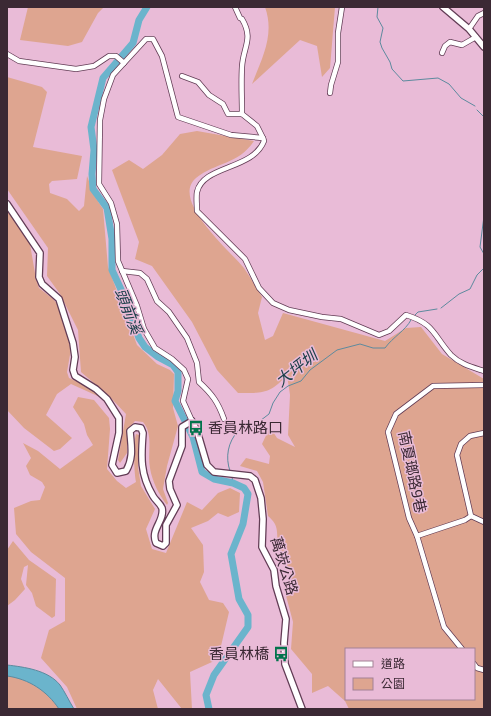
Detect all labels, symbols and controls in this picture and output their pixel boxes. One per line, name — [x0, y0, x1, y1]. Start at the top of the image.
water label: 頭前溪 — [112, 285, 148, 338]
water label: 大坪圳 — [271, 344, 322, 390]
place label: 香員林路口 — [208, 418, 283, 436]
bus stop icon: 香員林路口 — [187, 419, 205, 437]
street label: 南夏瑯路9巷 — [395, 429, 430, 515]
street label: 萬崁公路 — [268, 534, 302, 597]
place label: 香員林橋 — [209, 644, 269, 662]
bus stop icon: 香員林橋 — [272, 645, 290, 663]
legend — [345, 648, 475, 700]
text: 道路 — [381, 656, 405, 670]
text: 公園 — [381, 676, 405, 690]

